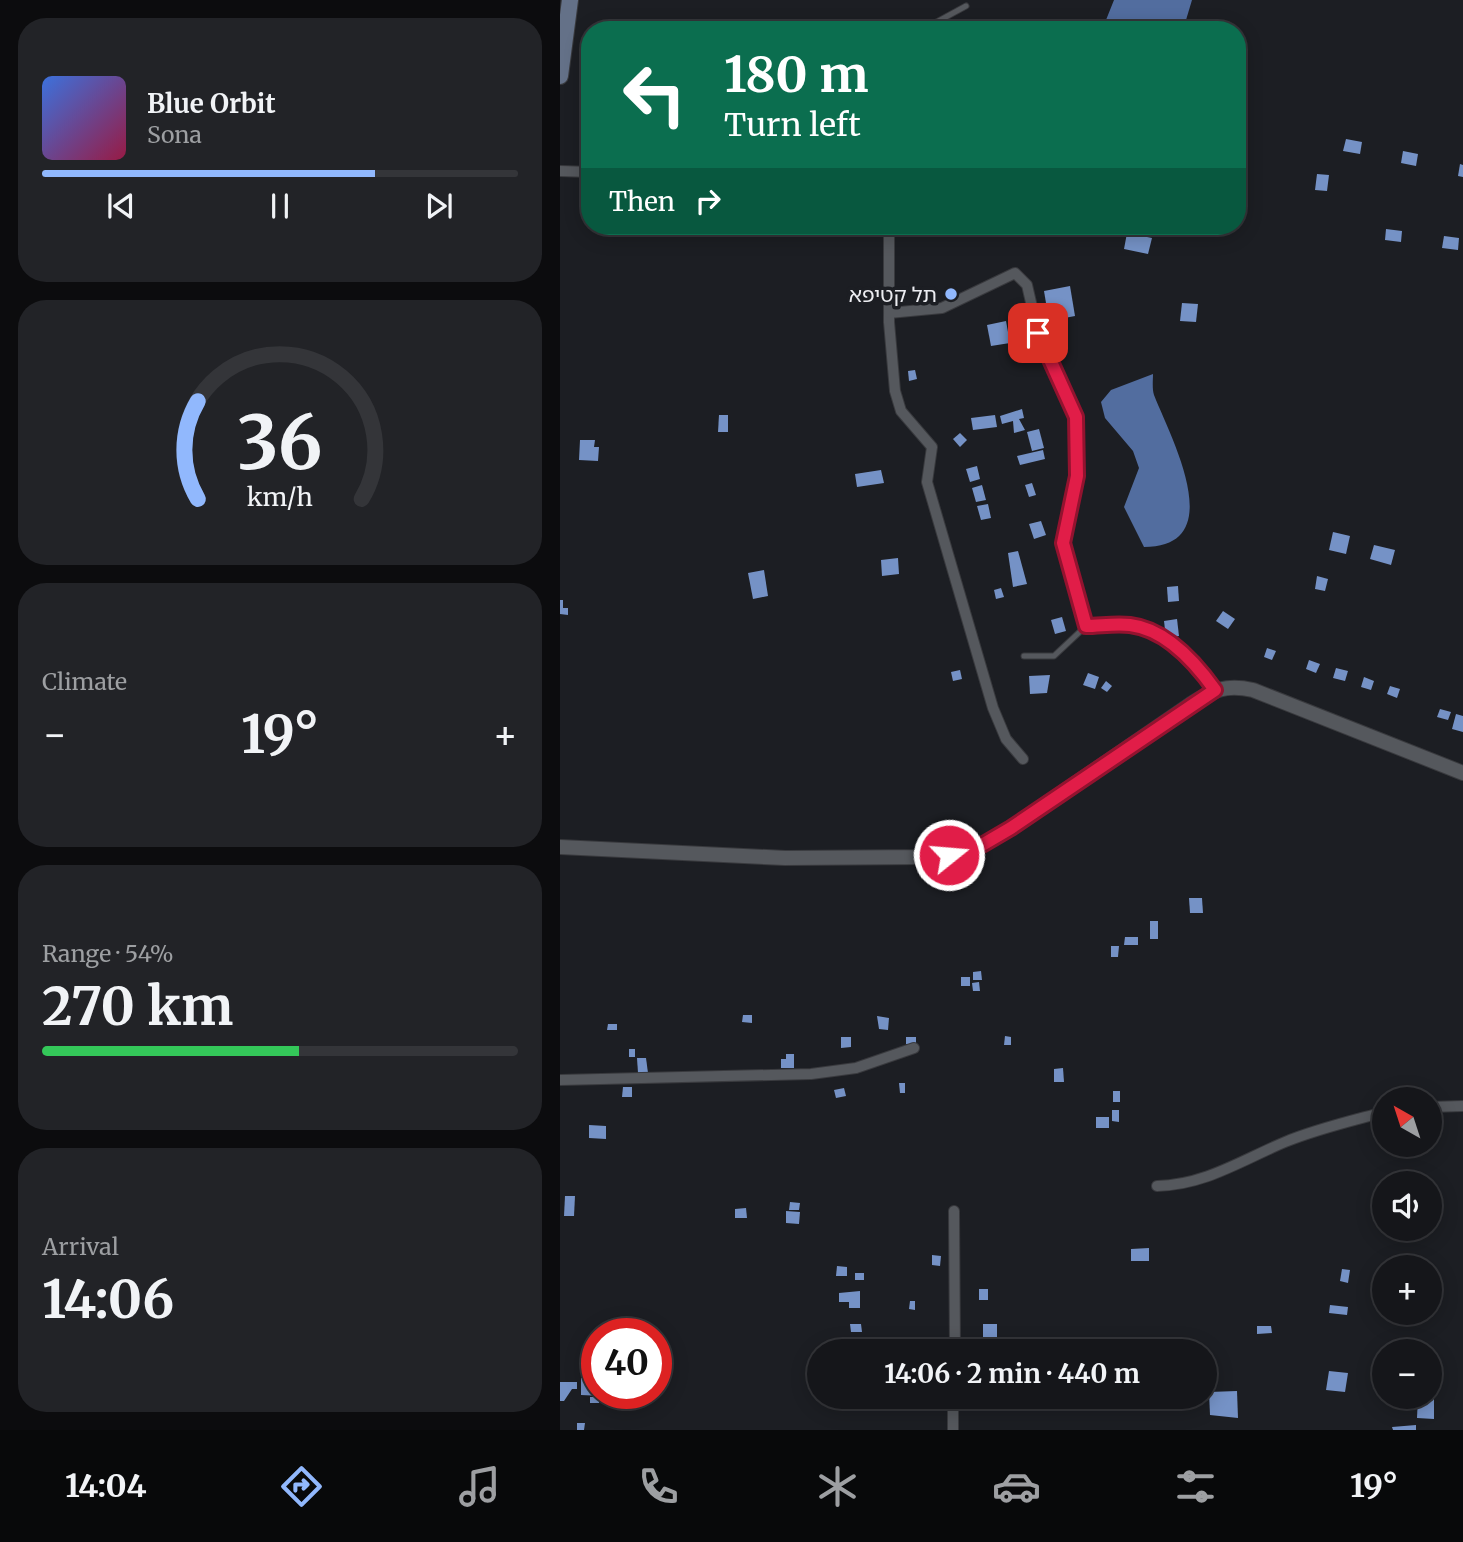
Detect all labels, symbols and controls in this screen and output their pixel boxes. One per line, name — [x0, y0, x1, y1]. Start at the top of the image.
text: 180 m — [724, 44, 869, 105]
icon: left — [609, 49, 700, 140]
text: Blue Orbit — [147, 87, 276, 120]
text: Turn left — [724, 105, 861, 145]
text: Sona — [147, 120, 202, 149]
icon: right — [689, 182, 727, 220]
text: Then — [609, 185, 675, 218]
icon: previous — [102, 187, 140, 225]
icon: pause — [261, 187, 299, 225]
icon: next — [420, 187, 458, 225]
place label: תל קטיפא — [849, 281, 937, 308]
marker: תל קטיפא — [943, 286, 959, 302]
pin — [1008, 303, 1068, 363]
icon: arrive — [1019, 314, 1057, 352]
text: 36 — [237, 397, 323, 489]
text: km/h — [247, 480, 313, 512]
text: Climate — [42, 667, 127, 696]
text: 19° — [241, 702, 319, 767]
text: − — [42, 711, 67, 758]
text: + — [493, 711, 518, 758]
position arrow — [912, 818, 986, 892]
text: Range · 54% — [42, 939, 174, 968]
text: 270 km — [42, 974, 233, 1039]
north arrow — [1372, 1087, 1442, 1157]
map controls — [1372, 1087, 1442, 1409]
button: sound — [1372, 1171, 1442, 1241]
text: Arrival — [42, 1232, 119, 1261]
button: + — [1372, 1255, 1442, 1325]
text: 14:06 — [42, 1267, 174, 1332]
speed limit sign: 40 — [581, 1318, 672, 1409]
button: − — [1372, 1339, 1442, 1409]
text: 14:06 · 2 min · 440 m — [884, 1357, 1140, 1390]
icon: directions — [277, 1462, 326, 1511]
icon: music — [455, 1462, 504, 1511]
icon: phone — [634, 1462, 683, 1511]
icon: climate — [813, 1462, 862, 1511]
icon: car — [992, 1462, 1041, 1511]
icon: filters — [1171, 1462, 1220, 1511]
text: 14:04 — [65, 1466, 147, 1506]
text: 19° — [1350, 1466, 1398, 1506]

